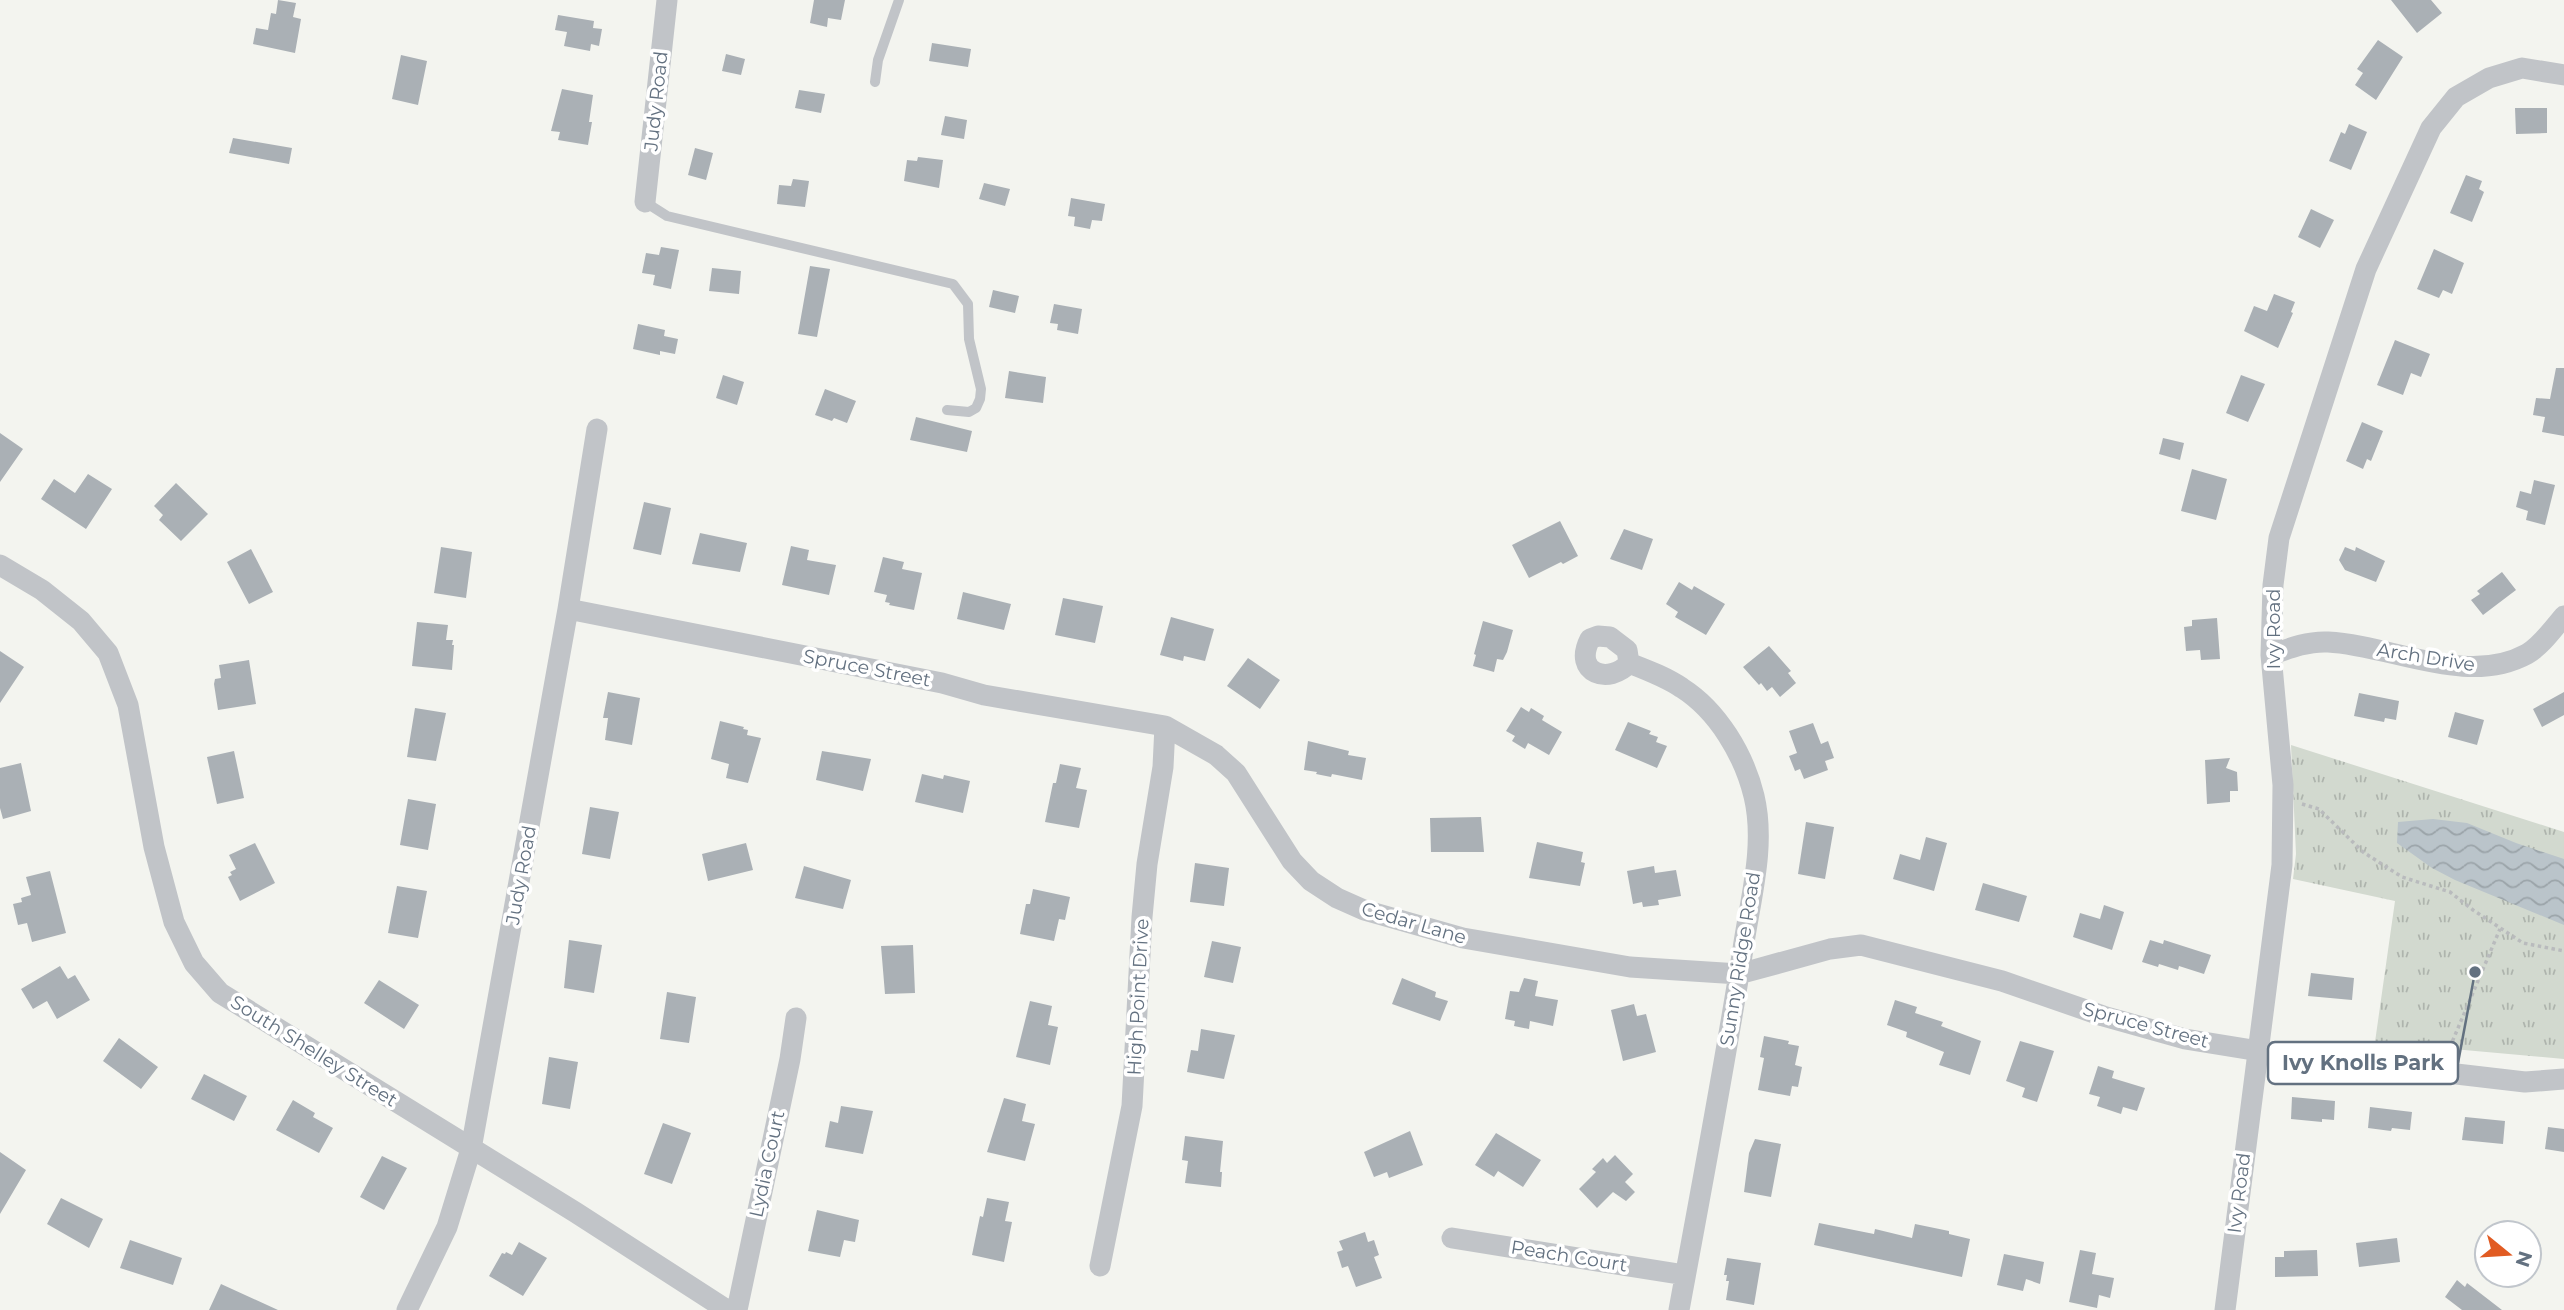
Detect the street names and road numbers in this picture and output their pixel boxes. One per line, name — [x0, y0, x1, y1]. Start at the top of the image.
street label: Judy Road — [639, 50, 673, 153]
street label: Ivy Road — [2262, 589, 2285, 669]
street label: Arch Drive — [2375, 638, 2477, 676]
street label: Spruce Street — [801, 644, 933, 692]
street label: Judy Road — [501, 824, 541, 927]
street label: Sunny Ridge Road — [1715, 870, 1765, 1048]
street label: Cedar Lane — [1359, 897, 1469, 949]
street label: High Point Drive — [1122, 918, 1154, 1076]
street label: South Shelley Street — [226, 990, 402, 1112]
street label: Spruce Street — [2081, 997, 2212, 1053]
street label: Lydia Court — [744, 1108, 790, 1220]
street label: Ivy Road — [2223, 1151, 2255, 1235]
street label: Peach Court — [1509, 1235, 1629, 1277]

